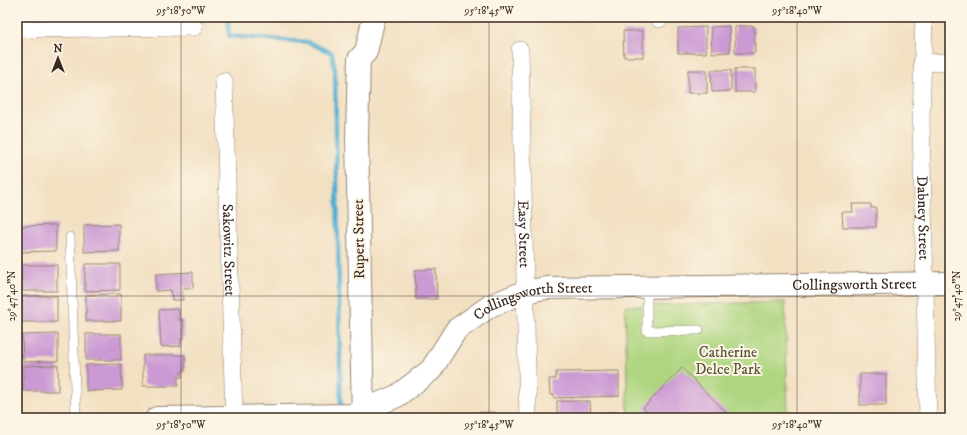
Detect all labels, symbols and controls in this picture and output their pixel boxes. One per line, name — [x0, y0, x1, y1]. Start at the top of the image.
text: 95°18'50"W — [156, 5, 206, 17]
text: 95°18'45"W — [463, 5, 514, 17]
text: 95°18'40"W — [771, 5, 823, 17]
north arrow — [38, 38, 78, 78]
text: N — [53, 42, 63, 56]
street label: Dabney Street — [913, 175, 934, 261]
street label: Rupert Street — [349, 199, 369, 279]
street label: Easy Street — [514, 200, 534, 268]
street label: Sakowitz Street — [218, 204, 240, 297]
text: 29°47'40"N — [6, 271, 18, 321]
text: 29°47'40"N — [951, 271, 963, 321]
street label: Collingsworth Street — [792, 274, 917, 294]
street label: Collingsworth Street — [469, 278, 593, 324]
park label: Catherine Delce Park — [695, 343, 761, 379]
text: 95°18'50"W — [156, 419, 206, 431]
text: 95°18'45"W — [463, 419, 514, 431]
text: 95°18'40"W — [771, 419, 823, 431]

